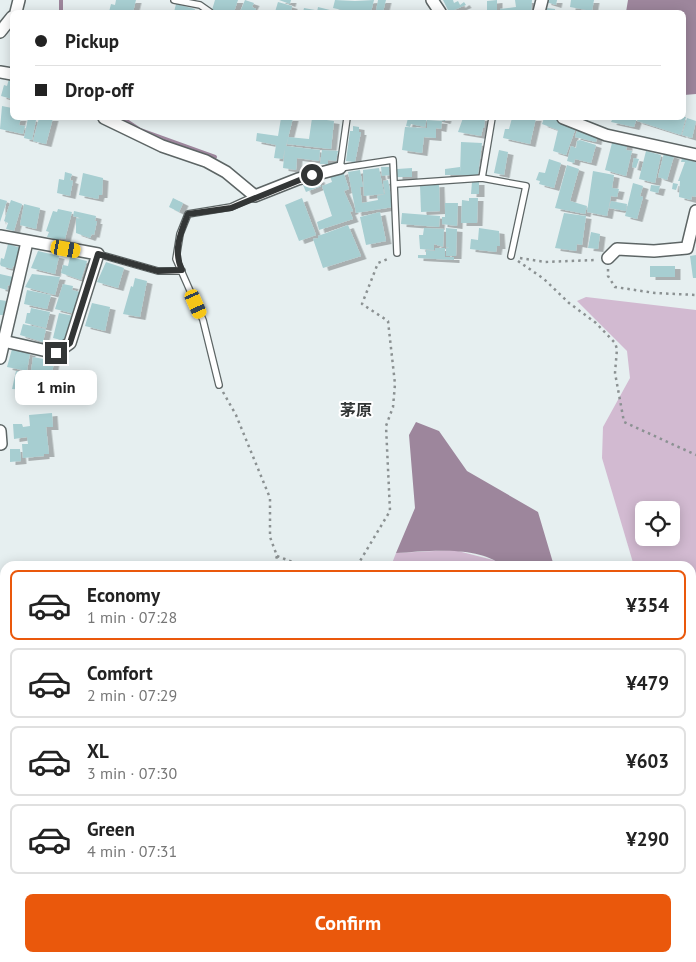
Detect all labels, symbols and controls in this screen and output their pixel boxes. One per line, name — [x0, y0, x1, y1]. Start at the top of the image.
text: Pickup — [65, 29, 119, 53]
text: Drop-off — [65, 78, 133, 102]
route start — [301, 164, 323, 186]
car — [49, 239, 82, 259]
car — [183, 287, 208, 321]
route end — [45, 342, 67, 364]
callout: 1 min — [15, 370, 97, 406]
text: 1 min — [36, 377, 76, 397]
district label: 茅原 — [340, 400, 372, 420]
map controls — [635, 501, 680, 546]
button: locate — [635, 501, 680, 546]
icon: car — [27, 583, 72, 628]
text: Economy — [87, 583, 160, 607]
text: ¥354 — [626, 593, 669, 617]
text: 1 min · 07:28 — [87, 607, 177, 627]
icon: car — [27, 661, 72, 706]
text: Comfort — [87, 661, 153, 685]
text: ¥479 — [626, 671, 669, 695]
text: 2 min · 07:29 — [87, 685, 177, 705]
icon: car — [27, 739, 72, 784]
text: XL — [87, 739, 109, 763]
text: ¥603 — [626, 749, 669, 773]
text: 3 min · 07:30 — [87, 763, 177, 783]
icon: car — [27, 817, 72, 862]
text: Green — [87, 817, 135, 841]
text: ¥290 — [626, 827, 669, 851]
text: 4 min · 07:31 — [87, 841, 177, 861]
button: Confirm — [25, 894, 671, 952]

